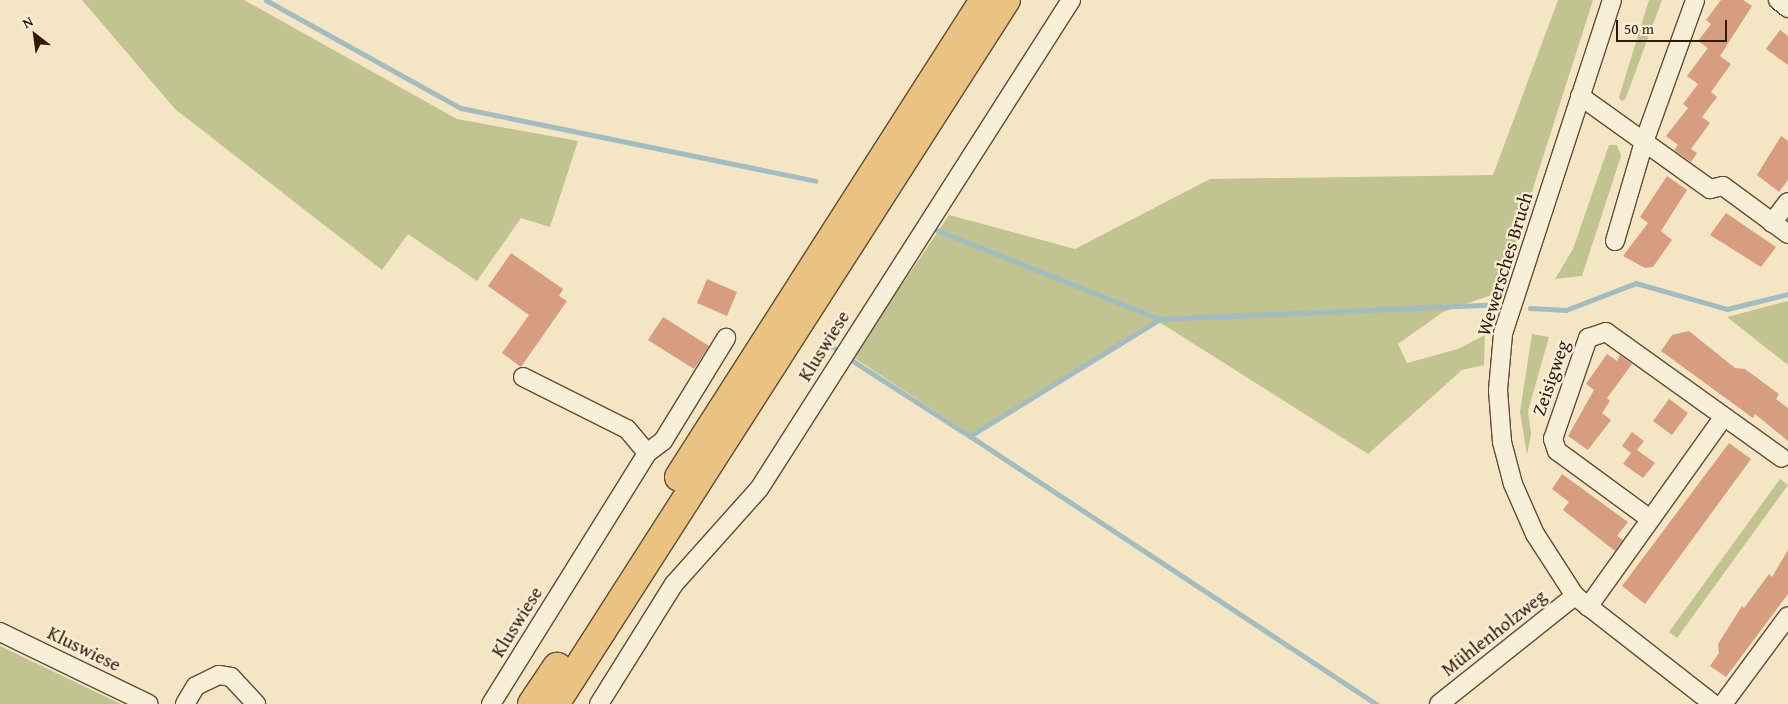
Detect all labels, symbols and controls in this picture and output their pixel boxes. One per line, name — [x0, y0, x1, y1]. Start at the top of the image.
north arrow — [10, 10, 60, 60]
scale bar — [1618, 10, 1729, 42]
text: N — [18, 11, 37, 33]
text: 50 m — [1624, 18, 1654, 39]
street label: Wewersches Bruch — [1472, 189, 1538, 339]
street label: Kluswiese — [794, 307, 854, 385]
street label: Zeisigweg — [1528, 337, 1574, 419]
street label: Kluswiese — [487, 583, 547, 661]
street label: Mühlenholzweg — [1437, 585, 1551, 681]
street label: Kluswiese — [44, 622, 124, 676]

